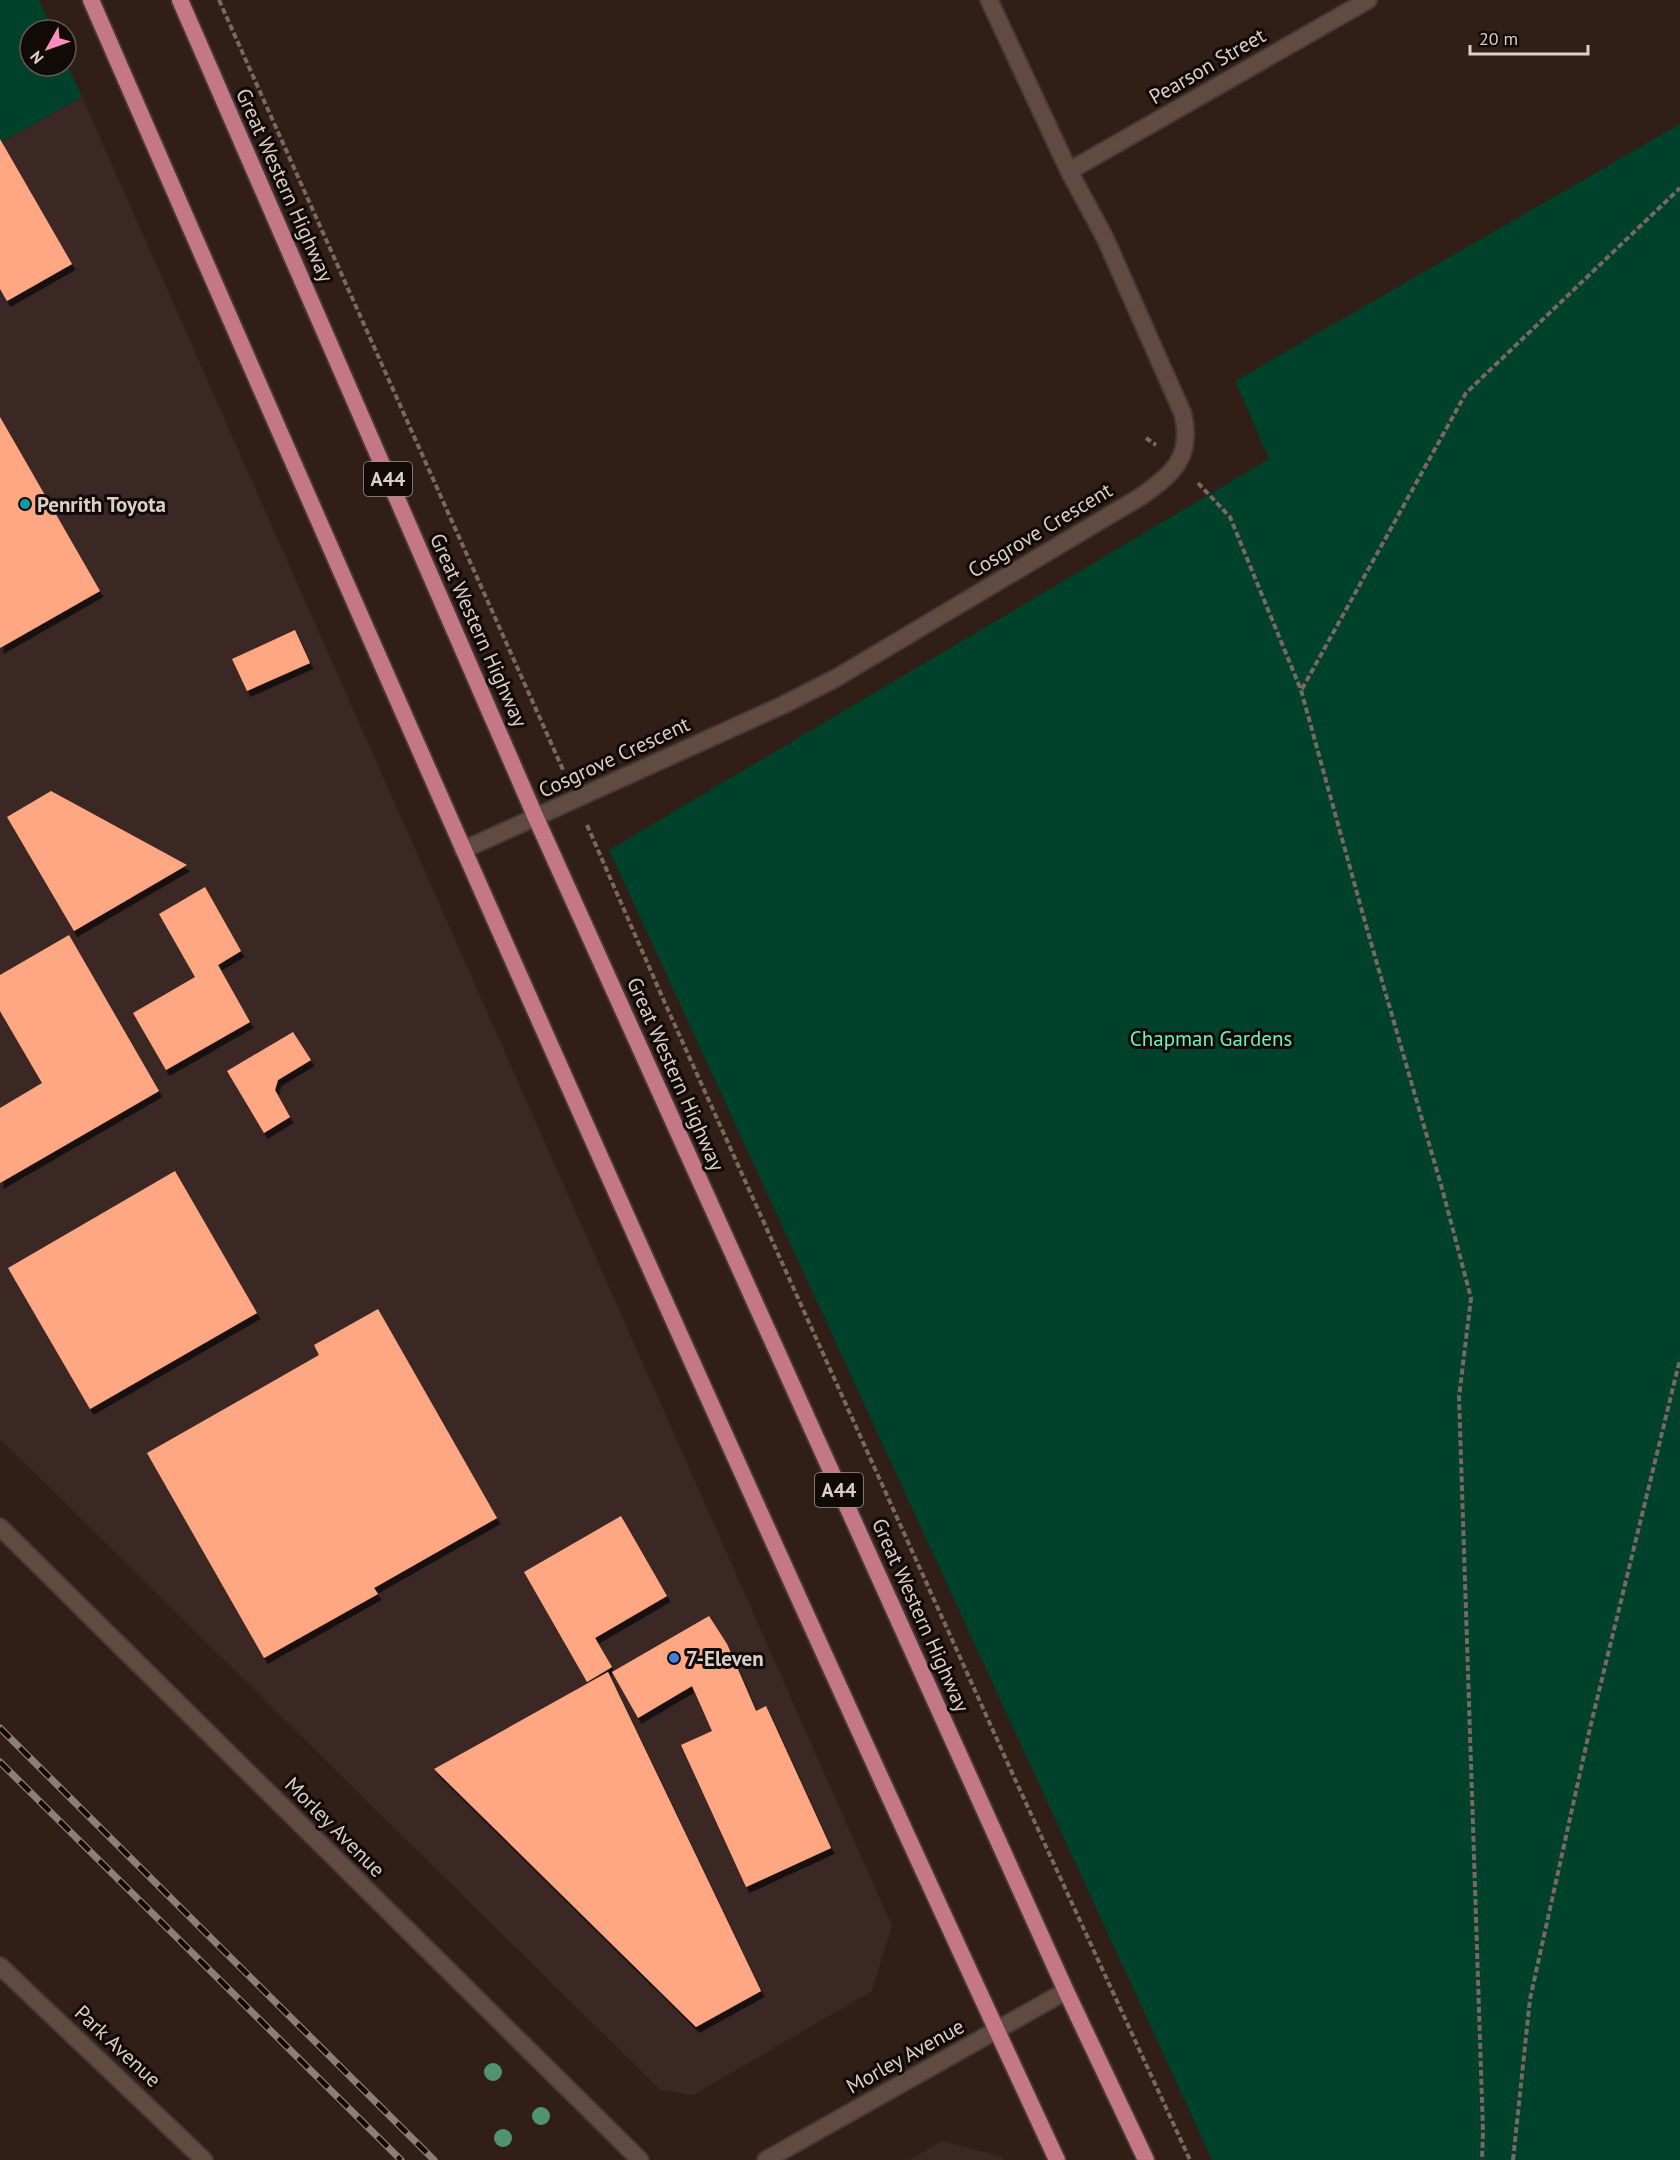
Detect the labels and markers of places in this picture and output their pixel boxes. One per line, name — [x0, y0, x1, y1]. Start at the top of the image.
place label: Penrith Toyota — [37, 491, 166, 518]
marker: Penrith Toyota — [18, 497, 32, 511]
place label: 7-Eleven — [686, 1645, 764, 1672]
marker: 7-Eleven — [667, 1651, 681, 1665]

